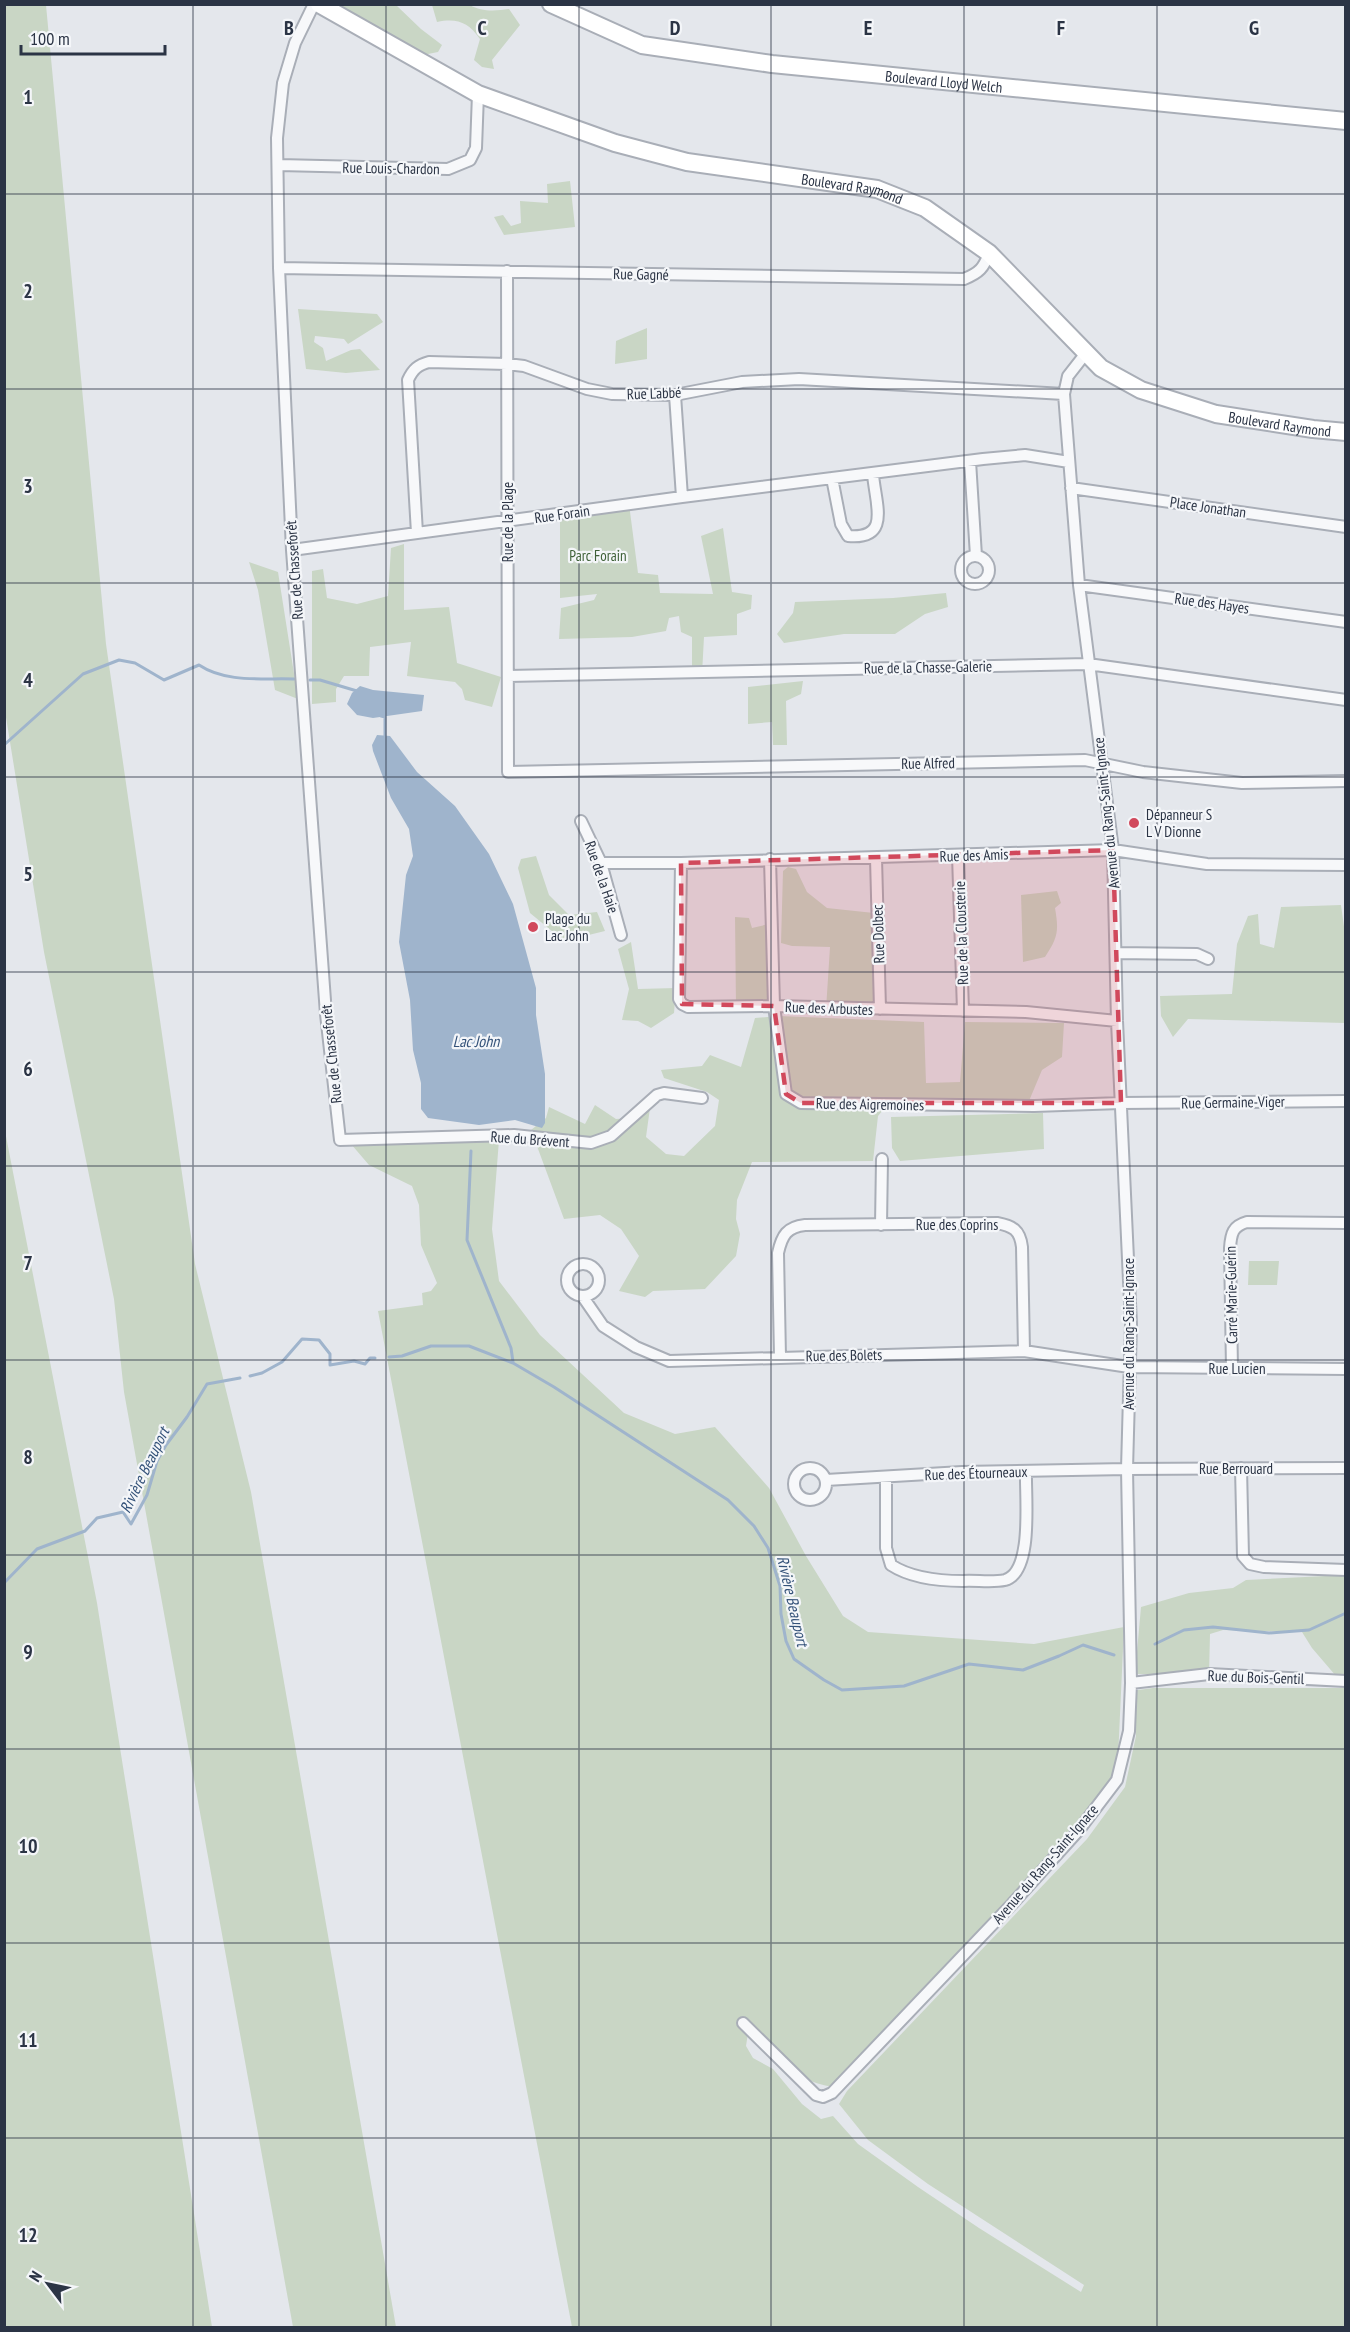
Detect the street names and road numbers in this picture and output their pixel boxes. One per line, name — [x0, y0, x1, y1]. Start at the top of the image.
street label: Boulevard Lloyd Welch — [885, 66, 1003, 96]
street label: Rue Louis-Chardon — [342, 158, 440, 178]
street label: Boulevard Raymond — [800, 169, 906, 208]
street label: Rue Gagné — [613, 264, 669, 284]
street label: Rue Labbé — [627, 383, 681, 403]
street label: Boulevard Raymond — [1227, 407, 1332, 440]
street label: Rue de la Plage — [498, 482, 517, 562]
street label: Place Jonathan — [1169, 492, 1247, 522]
street label: Rue Forain — [533, 501, 591, 527]
street label: Rue de Chasseforêt — [281, 520, 307, 620]
street label: Rue des Hayes — [1174, 588, 1250, 618]
street label: Rue de la Chasse-Galerie — [864, 656, 992, 678]
street label: Avenue du Rang-Saint-Ignace — [1089, 736, 1123, 890]
street label: Rue Alfred — [901, 753, 955, 773]
street label: Rue de la Haie — [581, 838, 623, 916]
street label: Rue des Amis — [939, 844, 1009, 866]
street label: Rue de la Clousterie — [950, 881, 972, 985]
street label: Rue Dolbec — [867, 904, 889, 964]
street label: Rue des Arbustes — [785, 997, 873, 1019]
street label: Rue de Chasseforêt — [316, 1004, 346, 1104]
street label: Rue Germaine-Viger — [1181, 1092, 1286, 1112]
street label: Rue des Aigremoines — [816, 1094, 924, 1114]
street label: Rue du Brévent — [490, 1127, 570, 1151]
street label: Rue des Coprins — [916, 1215, 998, 1234]
street label: Carré Marie-Guérin — [1221, 1246, 1241, 1344]
street label: Avenue du Rang-Saint-Ignace — [1119, 1258, 1138, 1410]
street label: Rue des Bolets — [806, 1345, 882, 1365]
street label: Rue Lucien — [1209, 1359, 1266, 1378]
street label: Rue Berrouard — [1199, 1459, 1273, 1478]
street label: Rue des Étourneaux — [924, 1462, 1028, 1484]
street label: Rue du Bois-Gentil — [1207, 1666, 1305, 1688]
street label: Avenue du Rang-Saint-Ignace — [988, 1800, 1102, 1928]

